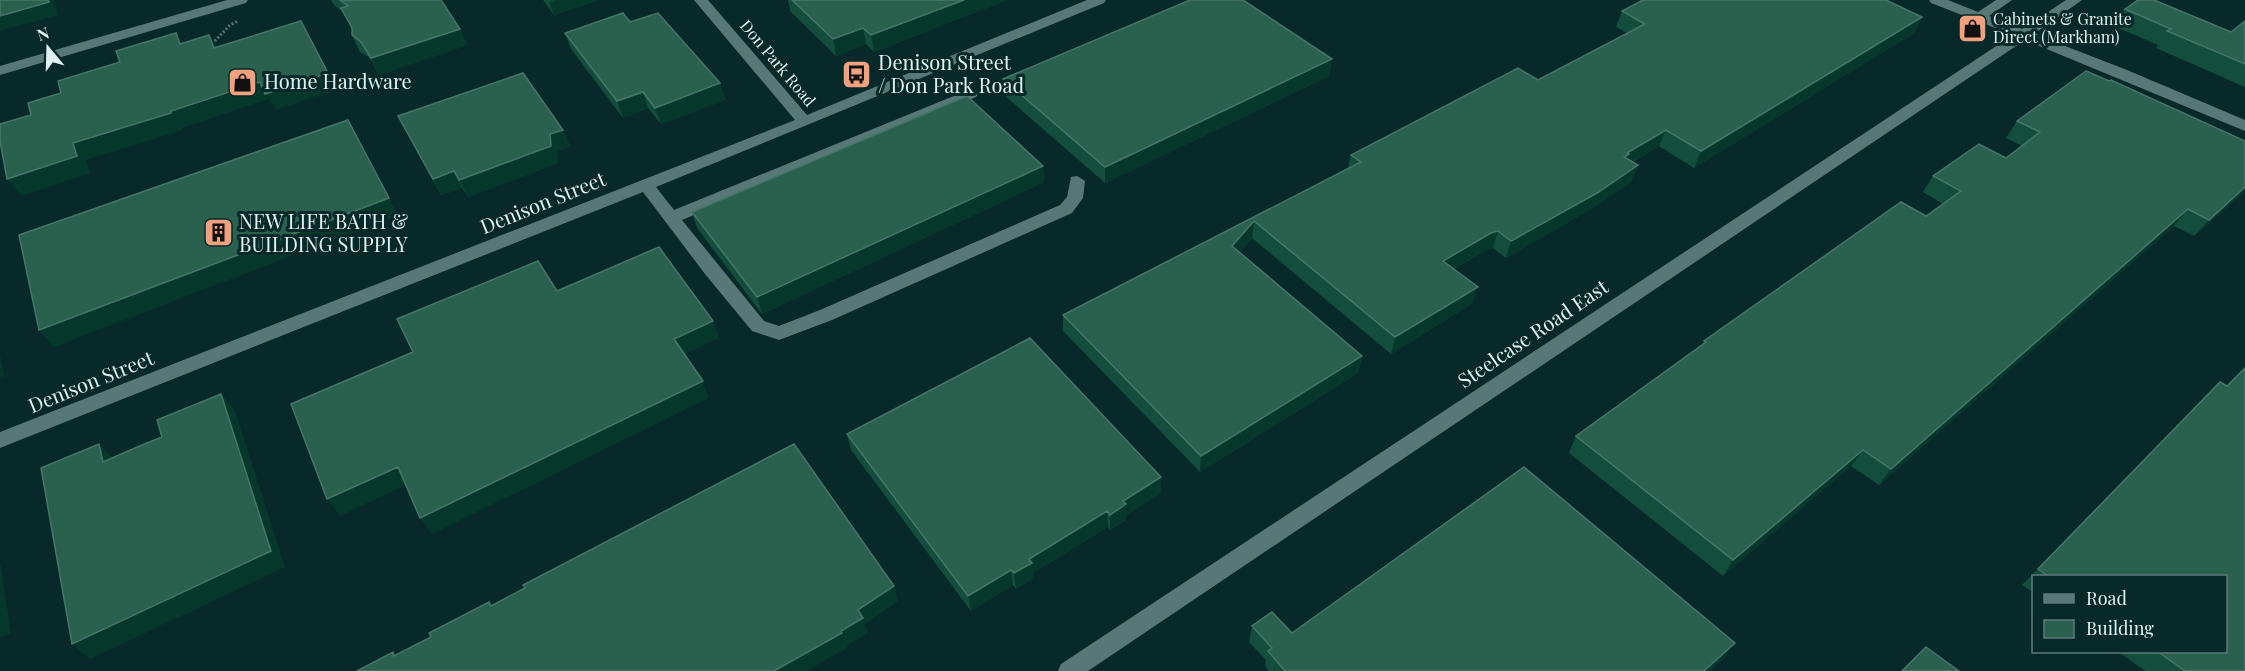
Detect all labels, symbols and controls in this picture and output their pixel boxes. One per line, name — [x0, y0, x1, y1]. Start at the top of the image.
place label: Cabinets & Granite Direct (Markham) — [1993, 8, 2132, 47]
shop icon: Cabinets & Granite Direct (Markham) — [1956, 12, 1988, 44]
street label: Don Park Road — [736, 15, 821, 110]
north arrow — [18, 18, 78, 78]
text: N — [34, 21, 52, 45]
place label: Denison Street / Don Park Road — [878, 48, 1024, 98]
bus stop icon: Denison Street / Don Park Road — [841, 58, 873, 90]
shop icon: Home Hardware — [227, 66, 259, 98]
place label: Home Hardware — [264, 67, 412, 94]
street label: Denison Street — [476, 164, 610, 239]
place label: NEW LIFE BATH & BUILDING SUPPLY — [239, 207, 408, 257]
building icon: NEW LIFE BATH & BUILDING SUPPLY — [202, 217, 234, 249]
street label: Steelcase Road East — [1452, 272, 1613, 393]
street label: Denison Street — [24, 343, 158, 418]
legend — [2032, 575, 2227, 653]
text: Road — [2086, 586, 2127, 610]
text: Building — [2086, 616, 2154, 640]

